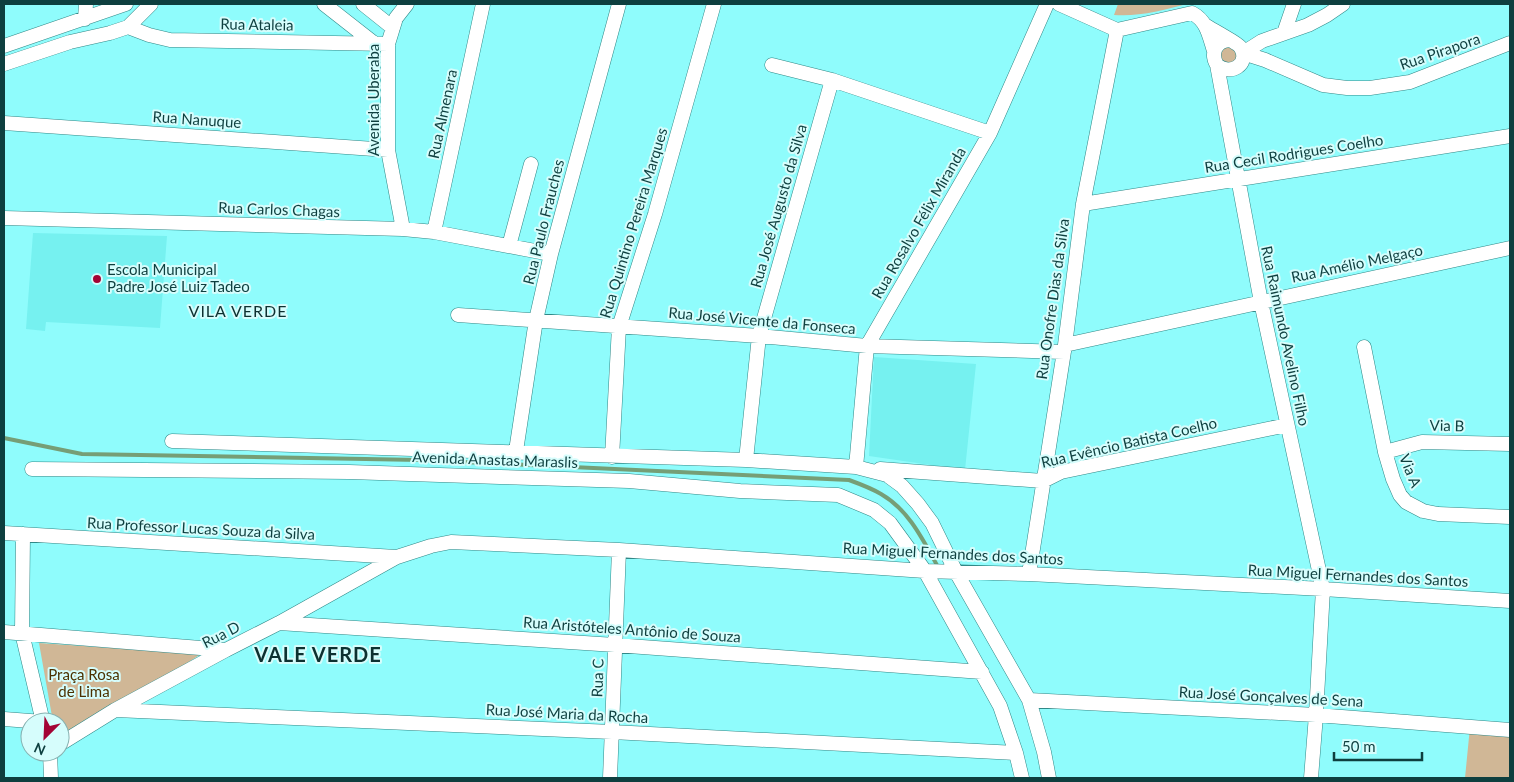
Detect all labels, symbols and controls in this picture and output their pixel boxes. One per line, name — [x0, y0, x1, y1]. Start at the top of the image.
street label: Rua Ataleia — [220, 14, 294, 34]
street label: Rua Pirapora — [1397, 29, 1482, 73]
street label: Avenida Uberaba — [364, 44, 382, 156]
street label: Rua Almenara — [424, 68, 460, 160]
street label: Rua Nanuque — [152, 107, 242, 131]
street label: Rua José Augusto da Silva — [746, 122, 810, 290]
street label: Rua Quintino Pereira Marques — [595, 125, 671, 320]
street label: Rua Cecil Rodrigues Coelho — [1203, 130, 1384, 176]
street label: Rua Rosalvo Félix Miranda — [867, 143, 969, 302]
street label: Rua Paulo Frauches — [519, 157, 567, 286]
street label: Rua Carlos Chagas — [218, 198, 340, 220]
street label: Rua Onofre Dias da Silva — [1032, 217, 1072, 380]
street label: Rua Amélio Melgaço — [1289, 240, 1424, 286]
street label: Rua Raimundo Avelino Filho — [1258, 244, 1314, 428]
place label: Escola Municipal Padre José Luiz Tadeo — [107, 260, 250, 295]
marker: Escola Municipal Padre José Luiz Tadeo — [91, 273, 103, 285]
district label: VILA VERDE — [189, 301, 287, 320]
street label: Rua José Vicente da Fonseca — [668, 303, 857, 337]
street label: Rua Evêncio Batista Coelho — [1039, 413, 1219, 471]
street label: Via B — [1429, 416, 1465, 434]
street label: Avenida Anastas Maraslis — [412, 447, 578, 471]
street label: Via A — [1396, 451, 1426, 491]
street label: Rua Professor Lucas Souza da Silva — [87, 513, 315, 543]
street label: Rua Miguel Fernandes dos Santos — [842, 538, 1064, 568]
street label: Rua Miguel Fernandes dos Santos — [1247, 560, 1469, 590]
street label: Rua Aristóteles Antônio de Souza — [523, 612, 741, 646]
street label: Rua D — [199, 617, 243, 651]
district label: VALE VERDE — [253, 642, 382, 666]
street label: Rua C — [587, 658, 607, 698]
park label: Praça Rosa de Lima — [48, 665, 120, 700]
street label: Rua José Gonçalves de Sena — [1178, 682, 1364, 710]
street label: Rua José Maria da Rocha — [485, 700, 649, 726]
north arrow — [20, 712, 70, 762]
scale bar — [1334, 730, 1422, 762]
text: 50 m — [1342, 737, 1376, 755]
text: N — [31, 739, 48, 759]

